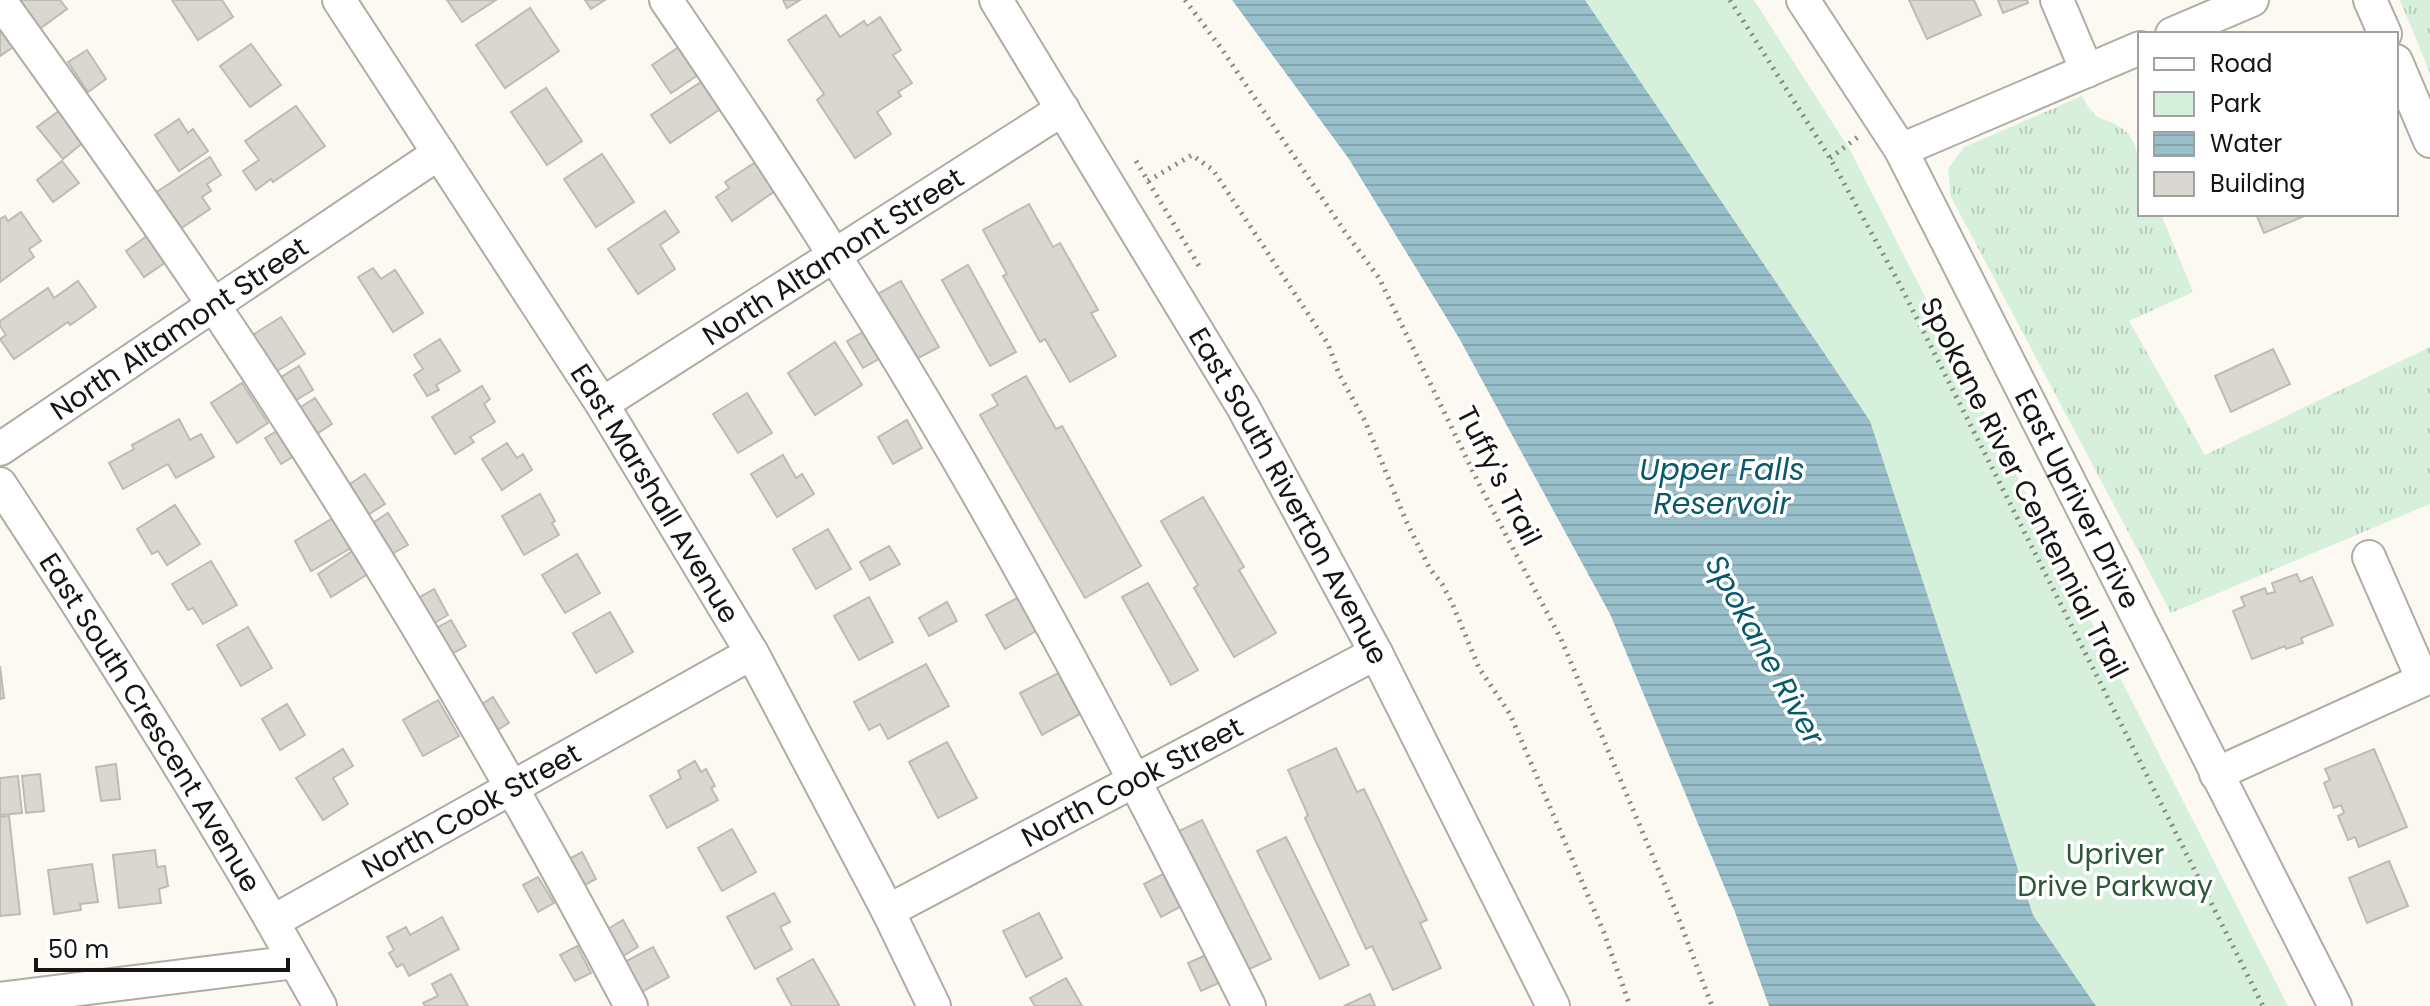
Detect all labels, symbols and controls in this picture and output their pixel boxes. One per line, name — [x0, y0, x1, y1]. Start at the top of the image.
legend — [2138, 32, 2398, 216]
text: Road — [2210, 47, 2272, 80]
text: Park — [2210, 87, 2262, 120]
text: Water — [2210, 127, 2282, 160]
street label: North Altamont Street — [695, 158, 971, 354]
text: Building — [2210, 167, 2306, 200]
street label: North Altamont Street — [43, 227, 316, 429]
street label: Spokane River Centennial Trail — [1911, 291, 2137, 685]
street label: East South Riverton Avenue — [1180, 320, 1398, 671]
street label: East Marshall Avenue — [561, 356, 749, 630]
street label: East Upriver Drive — [2006, 382, 2150, 615]
street label: Tuffy's Trail — [1447, 399, 1551, 553]
water label: Upper Falls Reservoir — [1639, 448, 1805, 525]
street label: East South Crescent Avenue — [30, 545, 271, 899]
water label: Spokane River — [1695, 547, 1836, 754]
street label: North Cook Street — [1015, 707, 1249, 857]
street label: North Cook Street — [355, 734, 588, 887]
park label: Upriver Drive Parkway — [2017, 835, 2213, 906]
scale bar — [36, 922, 288, 972]
text: 50 m — [48, 933, 109, 966]

